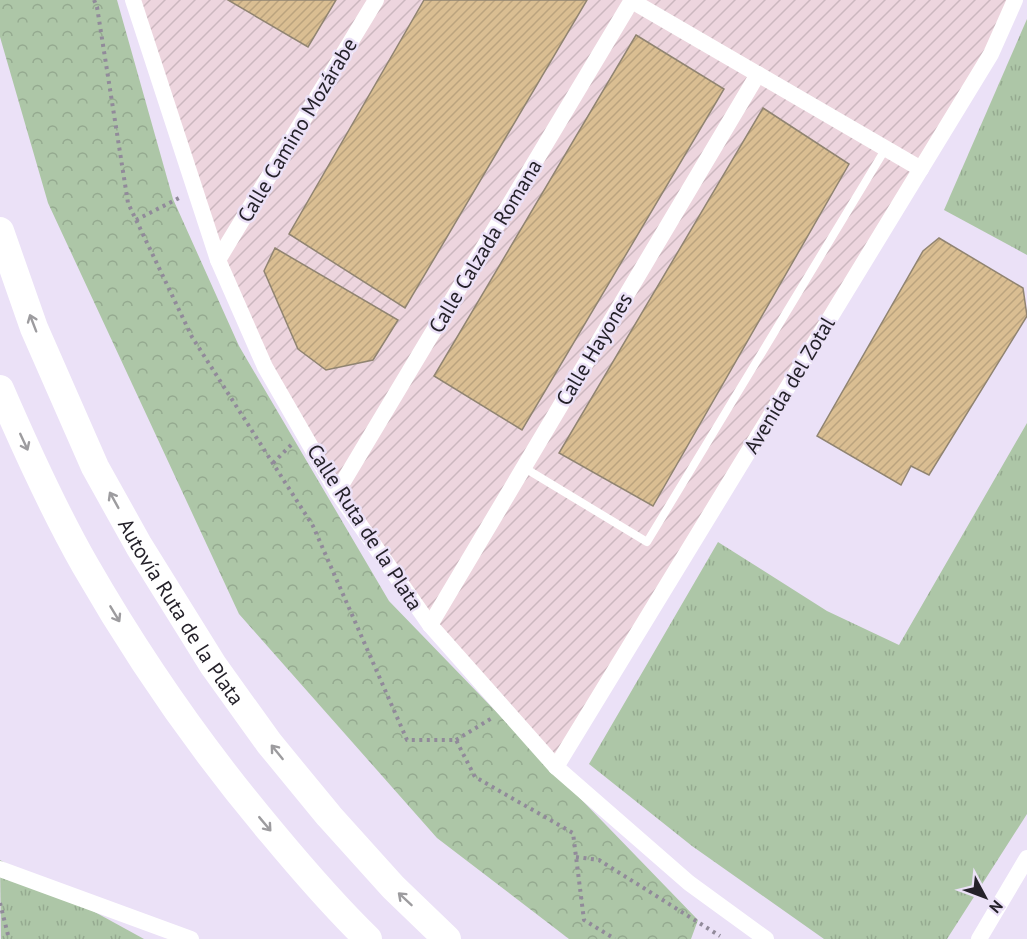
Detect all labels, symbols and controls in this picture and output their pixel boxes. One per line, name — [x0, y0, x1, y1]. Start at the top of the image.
street label: Calle Camino Mozárabe — [231, 33, 363, 227]
street label: Calle Calzada Romana — [422, 154, 548, 338]
street label: Calle Hayones — [550, 288, 638, 410]
street label: Avenida del Zotal — [737, 312, 841, 458]
one-way arrow — [26, 314, 37, 333]
one-way arrow — [18, 433, 30, 451]
street label: Calle Ruta de la Plata — [301, 439, 429, 615]
one-way arrow — [108, 492, 119, 510]
street label: Autovía Ruta de la Plata — [113, 513, 251, 710]
one-way arrow — [109, 606, 122, 623]
one-way arrow — [270, 744, 283, 760]
one-way arrow — [258, 816, 271, 832]
north arrow — [955, 867, 1015, 927]
one-way arrow — [397, 892, 412, 906]
text: N — [985, 896, 1007, 917]

